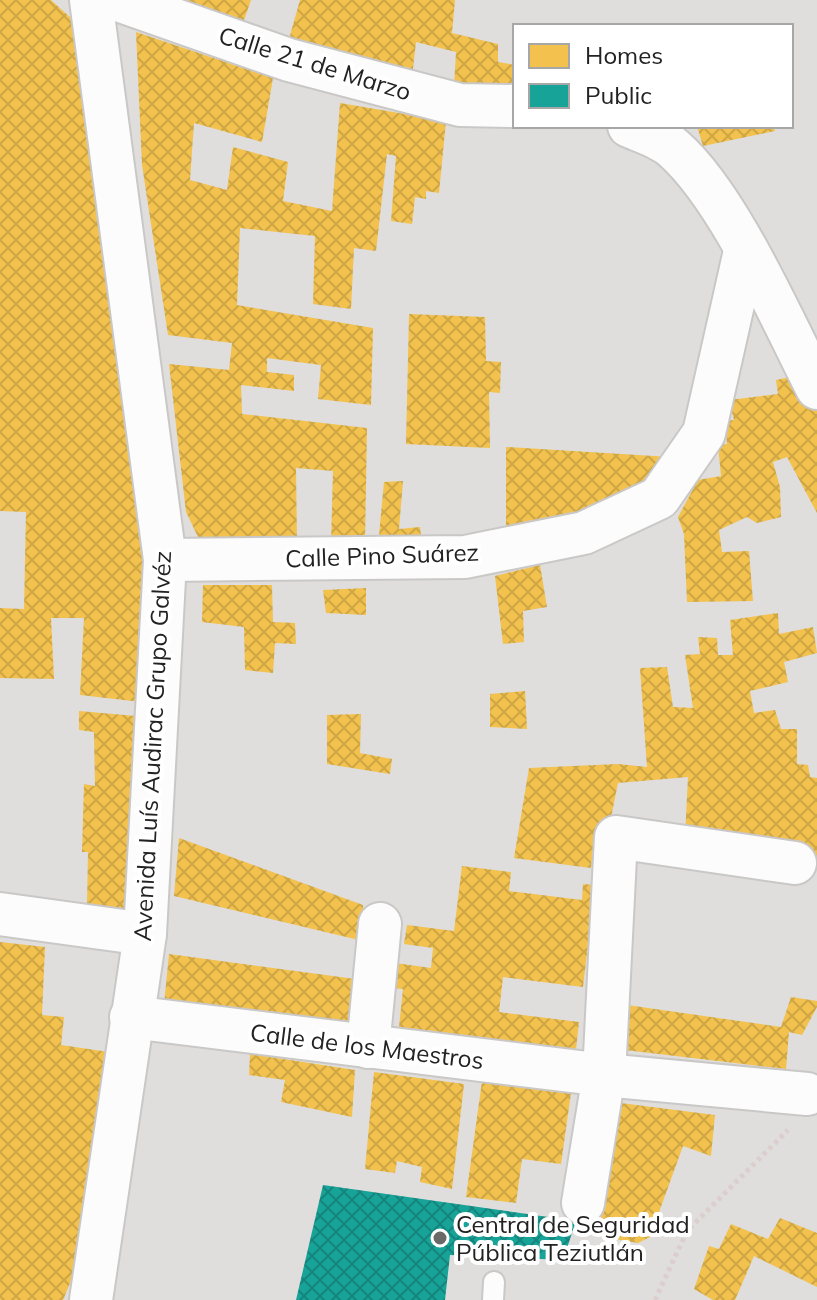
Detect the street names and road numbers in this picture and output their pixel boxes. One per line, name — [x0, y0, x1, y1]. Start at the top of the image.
street label: Calle 21 de Marzo — [215, 19, 415, 107]
street label: Calle Pino Suárez — [285, 537, 479, 573]
street label: Avenida Luís Audirac Grupo Galvéz — [127, 550, 177, 942]
street label: Calle de los Maestros — [249, 1017, 485, 1075]

